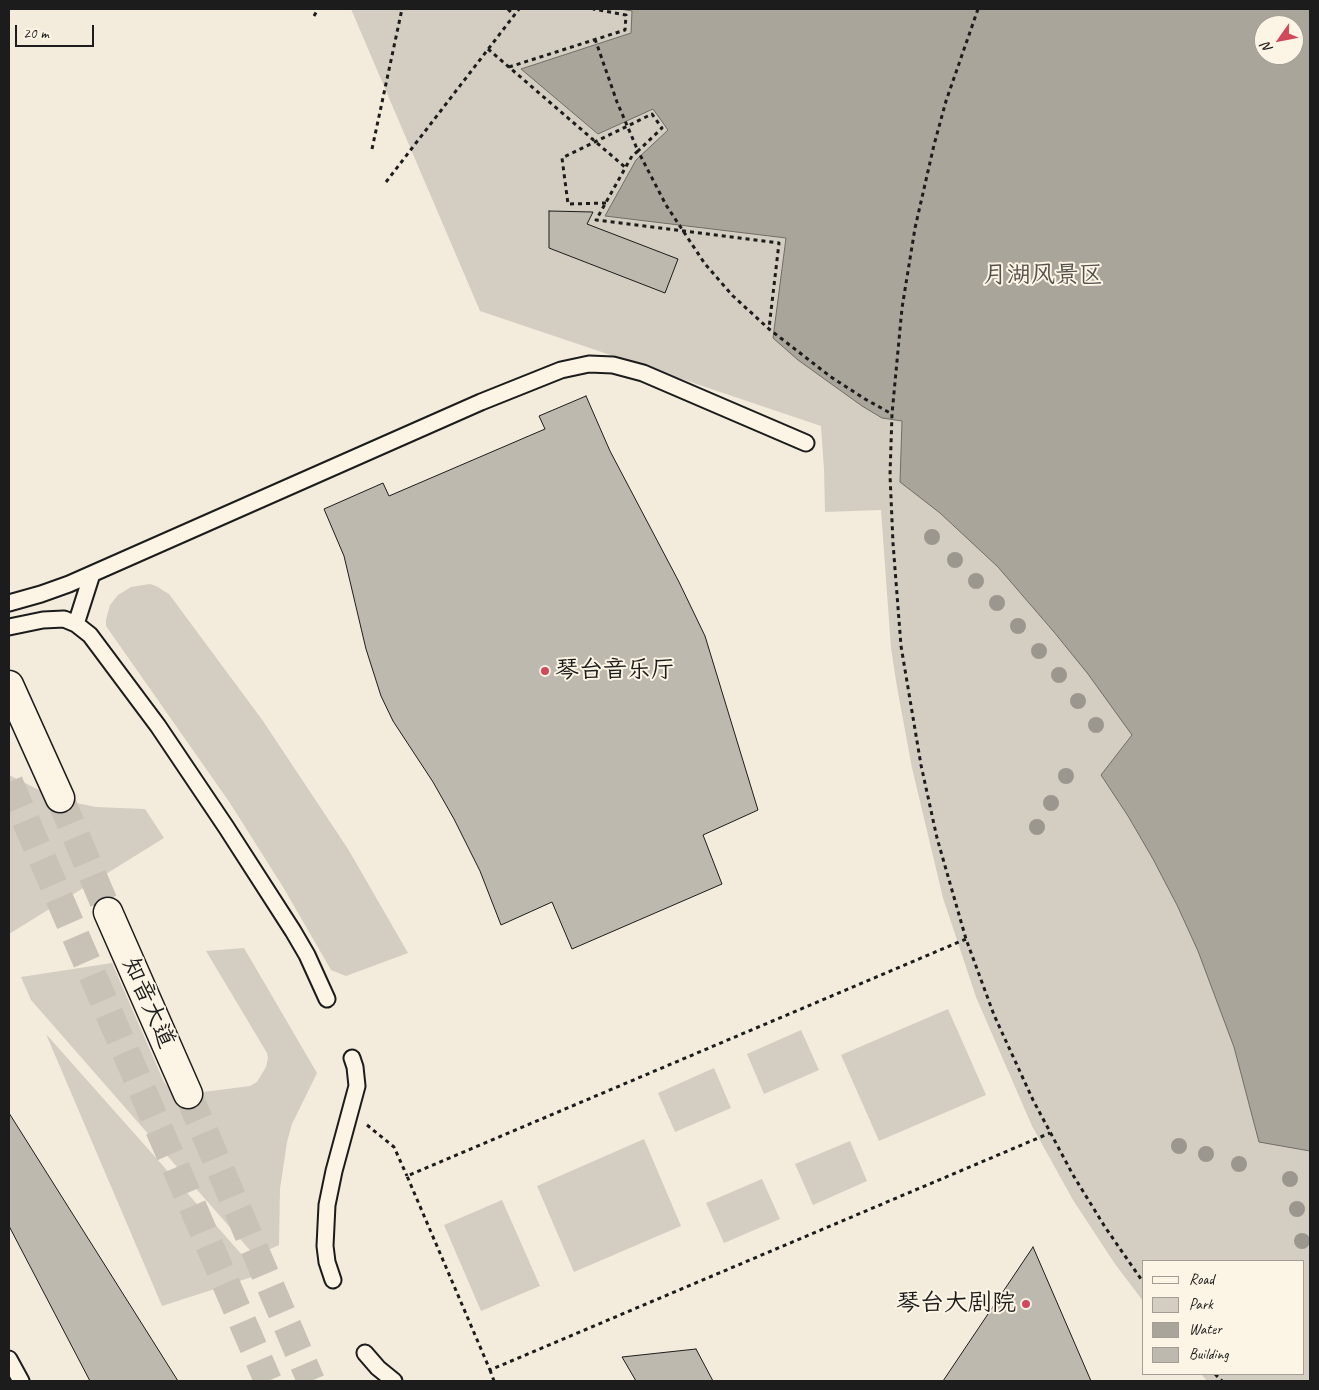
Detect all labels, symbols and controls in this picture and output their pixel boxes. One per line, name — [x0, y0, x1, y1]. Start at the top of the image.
scale bar — [18, 15, 96, 47]
north arrow — [1254, 15, 1304, 65]
text: 20 m — [23, 24, 49, 43]
text: N — [1257, 40, 1276, 56]
park label: 月湖风景区 — [983, 262, 1103, 290]
place label: 琴台音乐厅 — [555, 657, 675, 685]
marker: 琴台音乐厅 — [539, 665, 551, 677]
street label: 知音大道 — [115, 953, 181, 1053]
legend — [1142, 1260, 1304, 1375]
text: Road — [1189, 1270, 1214, 1289]
place label: 琴台大剧院 — [896, 1290, 1016, 1318]
text: Park — [1189, 1295, 1213, 1314]
marker: 琴台大剧院 — [1020, 1298, 1032, 1310]
text: Water — [1189, 1320, 1222, 1339]
text: Building — [1189, 1345, 1228, 1364]

